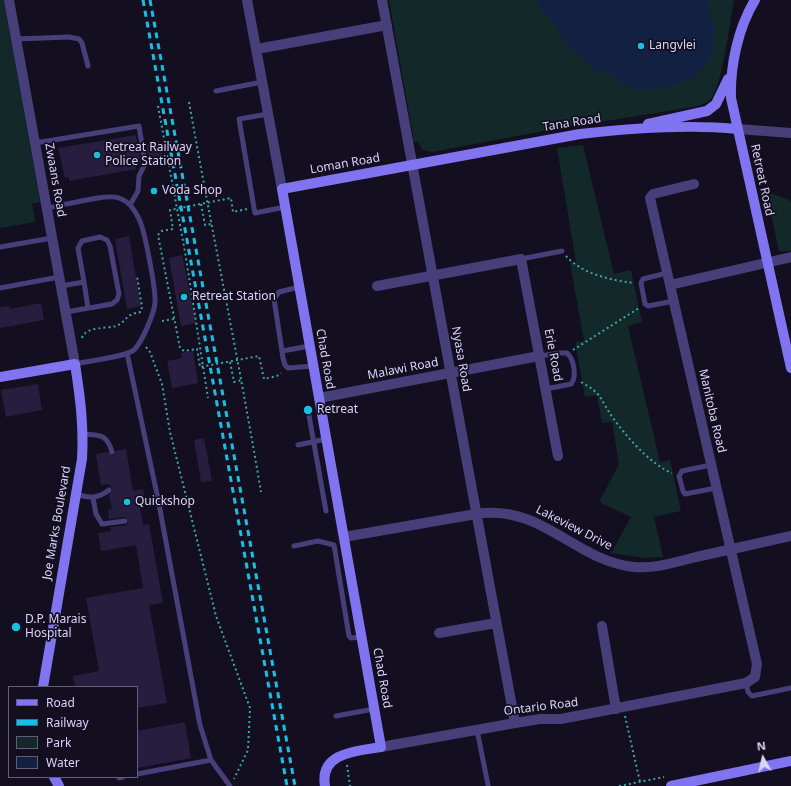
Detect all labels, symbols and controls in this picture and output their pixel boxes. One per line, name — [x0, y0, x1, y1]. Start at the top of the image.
place label: Langvlei — [649, 39, 696, 53]
marker: Langvlei — [636, 41, 646, 51]
street label: Tana Road — [542, 111, 602, 135]
place label: Retreat Railway Police Station — [105, 141, 192, 169]
street label: Zwaans Road — [41, 142, 69, 218]
street label: Retreat Road — [747, 143, 777, 217]
marker: Retreat Railway Police Station — [92, 150, 102, 160]
street label: Loman Road — [309, 151, 381, 177]
place label: Voda Shop — [162, 184, 222, 198]
marker: Voda Shop — [149, 186, 159, 196]
place label: Retreat Station — [192, 290, 276, 304]
marker: Retreat Station — [179, 292, 189, 302]
street label: Nyasa Road — [448, 325, 474, 393]
street label: Erie Road — [541, 327, 565, 383]
street label: Chad Road — [313, 328, 337, 390]
street label: Malawi Road — [366, 355, 440, 383]
street label: Manitoba Road — [695, 368, 729, 454]
place label: Retreat — [317, 403, 358, 417]
marker: Retreat — [302, 404, 314, 416]
street label: Joe Marks Boulevard — [40, 465, 74, 581]
place label: Quickshop — [135, 495, 195, 509]
marker: Quickshop — [122, 497, 132, 507]
street label: Lakeview Drive — [533, 503, 615, 553]
place label: D.P. Marais Hospital — [25, 613, 86, 641]
marker: D.P. Marais Hospital — [10, 621, 22, 633]
street label: Chad Road — [370, 647, 394, 709]
legend — [8, 686, 138, 778]
text: Road — [46, 694, 75, 711]
street label: Ontario Road — [503, 695, 579, 719]
text: Railway — [46, 714, 89, 731]
text: Park — [46, 734, 71, 751]
north arrow — [743, 738, 783, 778]
text: N — [756, 738, 767, 754]
text: Water — [46, 754, 80, 771]

